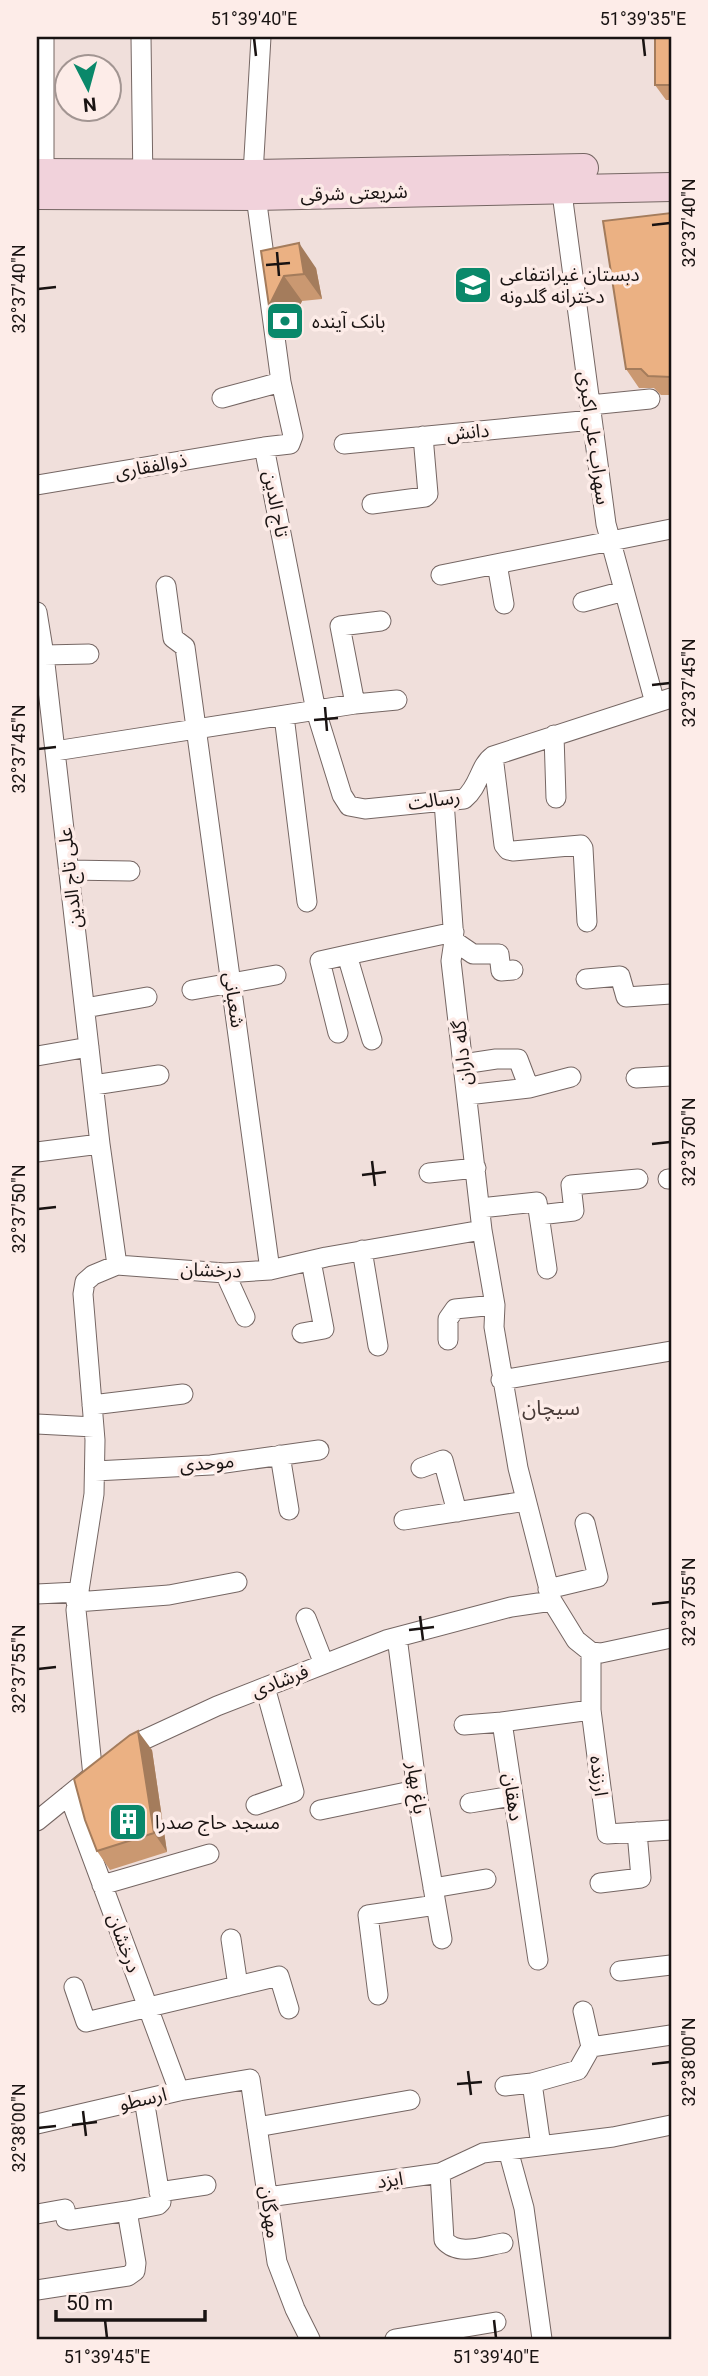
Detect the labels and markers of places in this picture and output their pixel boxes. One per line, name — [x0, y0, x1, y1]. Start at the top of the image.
place label: دبستان غیرانتفاعی دخترانه گلدونه — [500, 263, 640, 308]
school or university icon: دبستان غیرانتفاعی دخترانه گلدونه — [452, 264, 494, 306]
bank icon: بانک آینده — [264, 300, 306, 342]
place label: بانک آینده — [312, 310, 385, 333]
building icon: مسجد حاج صدرا — [107, 1801, 149, 1843]
place label: مسجد حاج صدرا — [155, 1811, 280, 1836]

